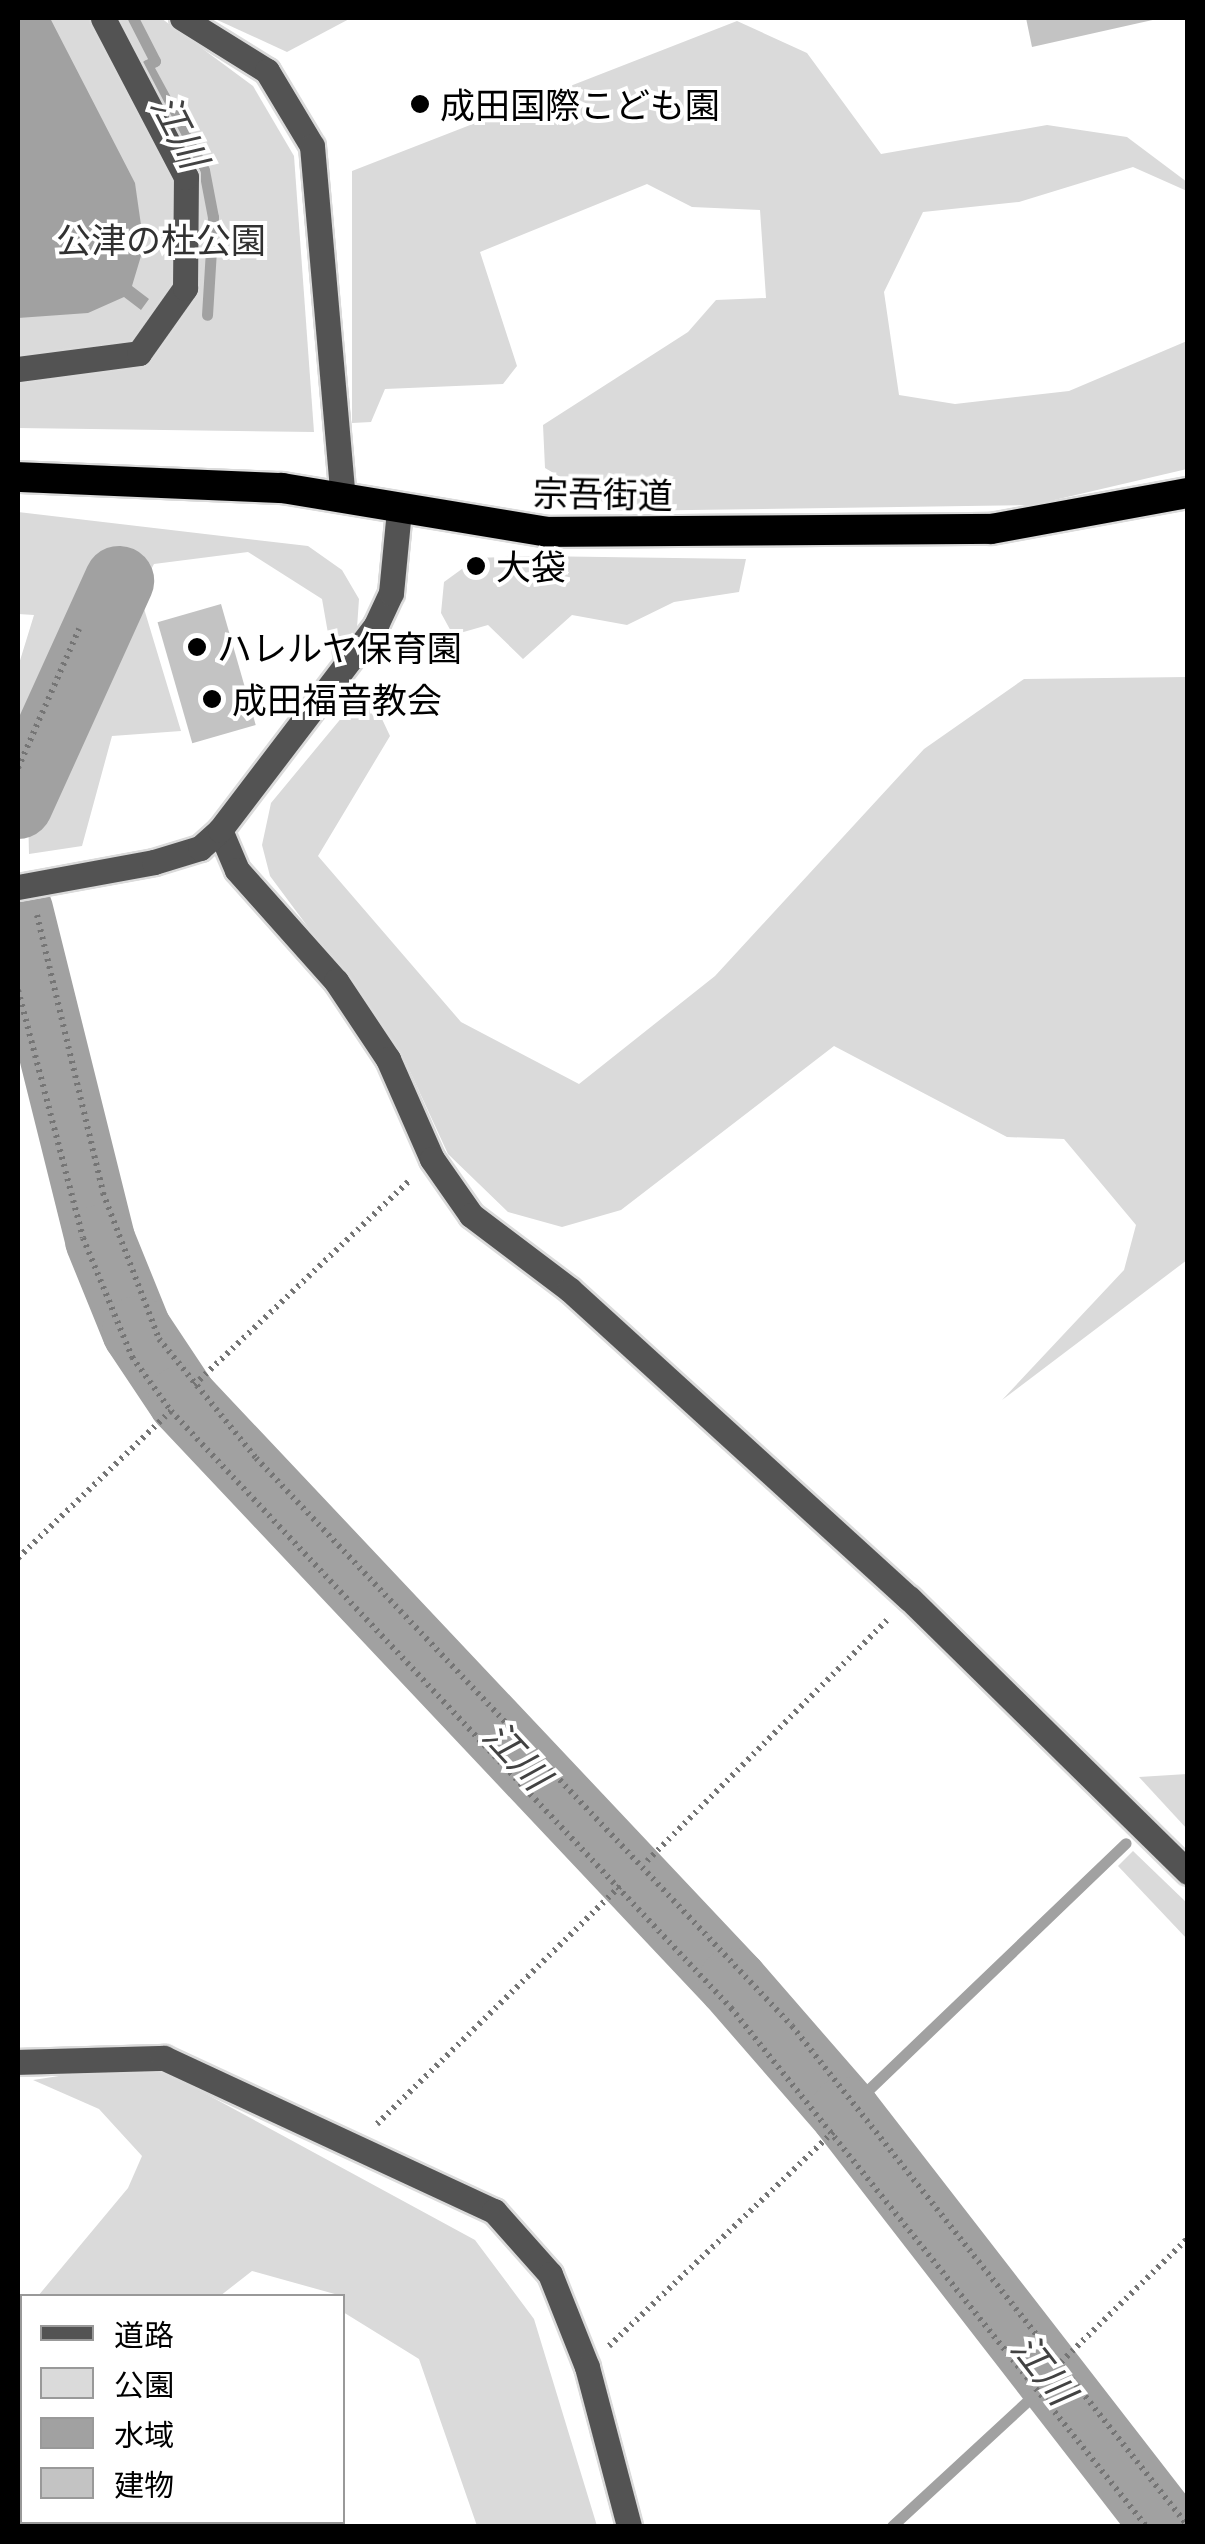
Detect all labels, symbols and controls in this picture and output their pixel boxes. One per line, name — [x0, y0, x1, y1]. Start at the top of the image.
place label: 成田国際こども園 — [440, 83, 720, 125]
water label: 江川 — [142, 87, 218, 175]
marker: 成田国際こども園 — [409, 93, 431, 115]
park label: 公津の杜公園 — [56, 218, 266, 260]
street label: 宗吾街道 — [533, 471, 673, 515]
place label: 大袋 — [496, 545, 566, 587]
marker: 大袋 — [465, 555, 487, 577]
place label: ハレルヤ保育園 — [217, 626, 462, 668]
marker: ハレルヤ保育園 — [186, 636, 208, 658]
place label: 成田福音教会 — [232, 678, 442, 720]
marker: 成田福音教会 — [201, 688, 223, 710]
water label: 江川 — [474, 1712, 560, 1798]
legend — [20, 2294, 345, 2524]
text: 道路 — [114, 2316, 174, 2352]
water label: 江川 — [1003, 2325, 1085, 2413]
text: 公園 — [114, 2366, 174, 2402]
text: 水域 — [114, 2416, 174, 2452]
text: 建物 — [114, 2466, 174, 2502]

